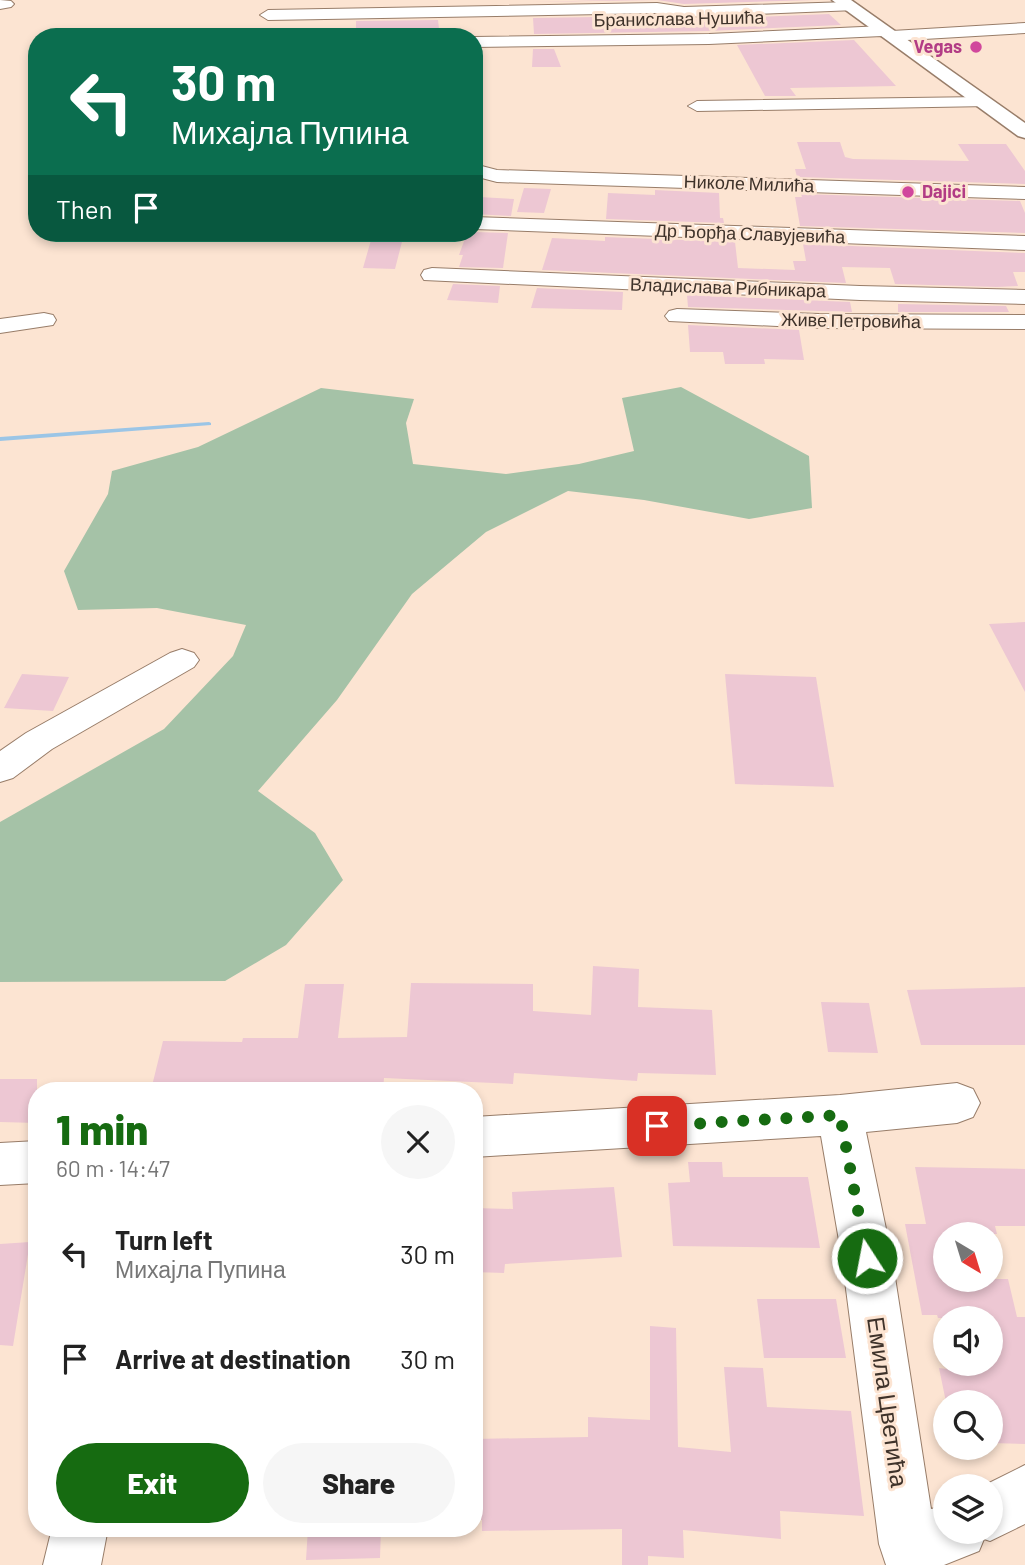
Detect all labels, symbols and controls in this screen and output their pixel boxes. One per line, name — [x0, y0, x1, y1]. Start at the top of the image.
street label: Бранислава Нушића — [593, 5, 766, 30]
place label: Vegas — [914, 35, 962, 57]
marker: Vegas — [968, 39, 984, 55]
text: 30 m — [171, 52, 276, 111]
icon: left — [56, 56, 147, 147]
text: Михајла Пупина — [171, 112, 409, 150]
street label: Николе Милића — [683, 170, 816, 196]
place label: Dajici — [922, 180, 966, 202]
marker: Dajici — [900, 184, 916, 200]
icon: arrive — [127, 189, 165, 227]
text: Then — [56, 193, 113, 224]
street label: Др Ђорђа Славујевића — [655, 219, 847, 247]
street label: Владислава Рибникара — [630, 273, 827, 301]
street label: Живе Петровића — [781, 308, 922, 332]
pin — [627, 1096, 687, 1156]
text: 1 min — [56, 1103, 148, 1153]
button: close — [381, 1105, 455, 1179]
icon: arrive — [638, 1107, 676, 1145]
text: 60 m · 14:47 — [56, 1154, 170, 1182]
position arrow — [830, 1221, 904, 1295]
north arrow — [933, 1222, 1003, 1292]
map controls — [933, 1222, 1003, 1544]
text: Turn left — [115, 1224, 213, 1255]
icon: left — [56, 1235, 94, 1273]
text: 30 m — [400, 1238, 455, 1269]
text: Михајла Пупина — [115, 1255, 286, 1283]
button: sound — [933, 1306, 1003, 1376]
street label: Емила Цветића — [862, 1315, 915, 1490]
icon: arrive — [56, 1340, 94, 1378]
text: Arrive at destination — [115, 1343, 351, 1374]
text: 30 m — [400, 1343, 455, 1374]
button: search — [933, 1390, 1003, 1460]
button: Exit — [56, 1443, 249, 1523]
button: Share — [263, 1443, 455, 1523]
button: layers — [933, 1474, 1003, 1544]

